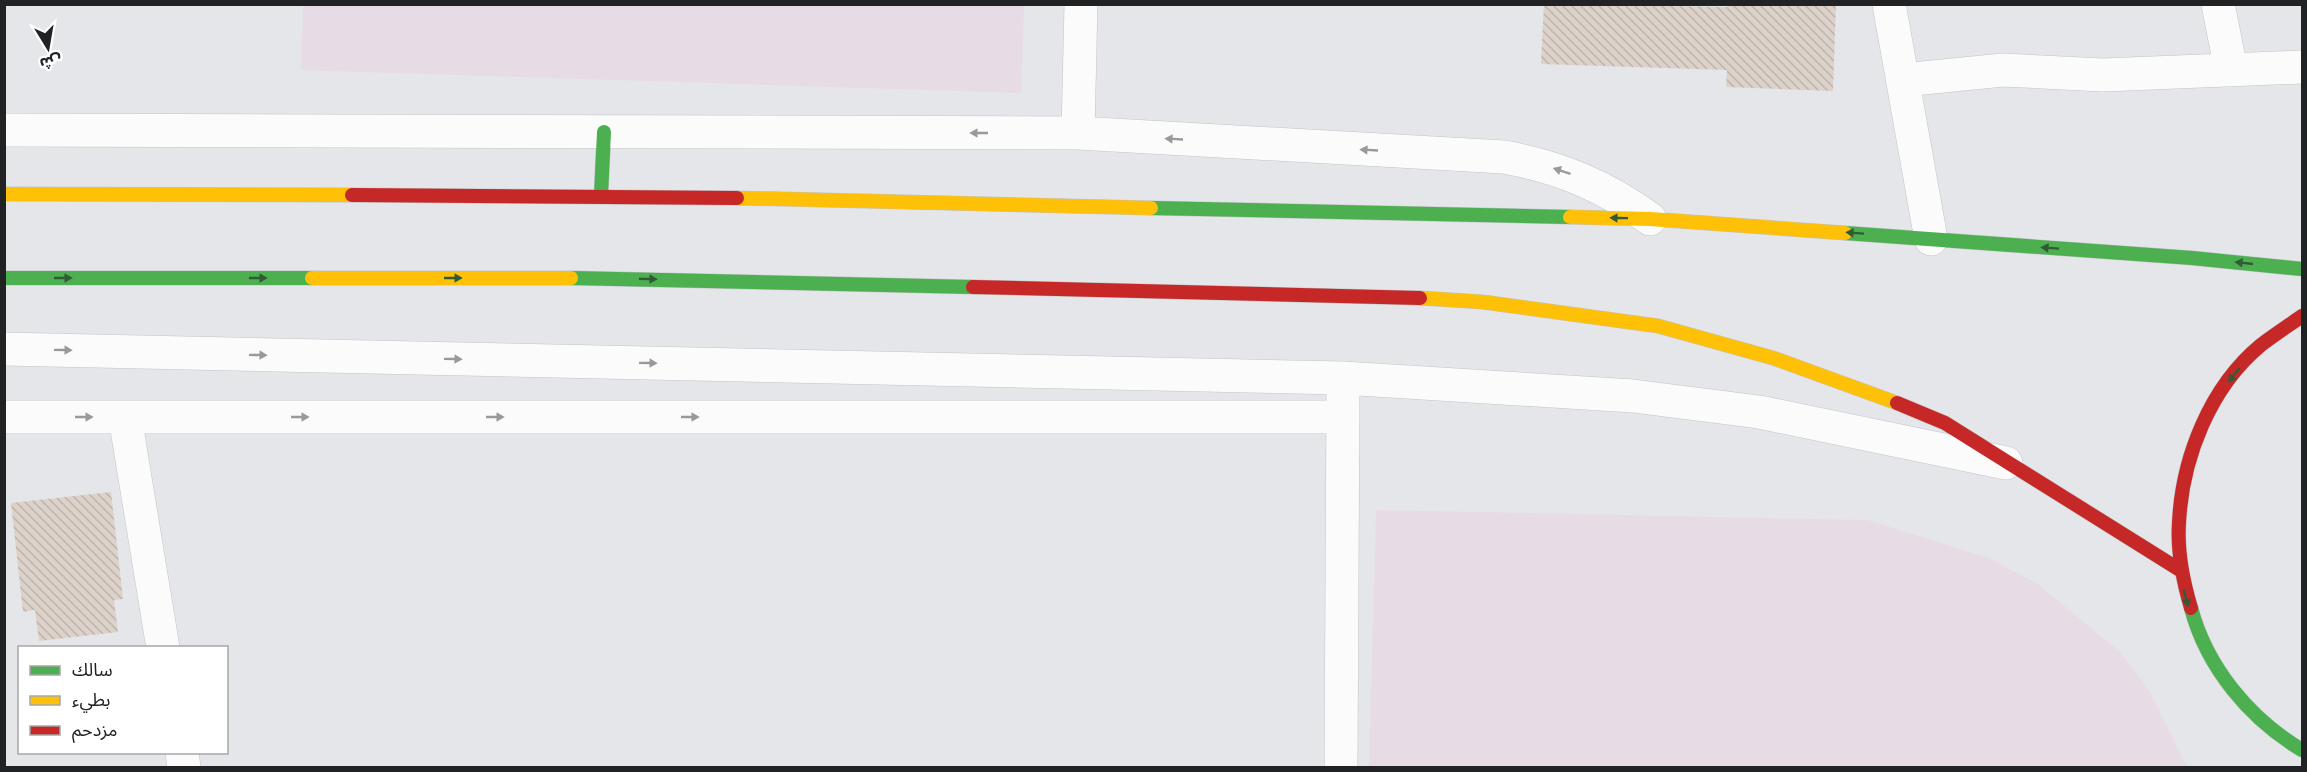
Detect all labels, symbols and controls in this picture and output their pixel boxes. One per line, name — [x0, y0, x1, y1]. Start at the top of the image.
north arrow — [18, 18, 78, 78]
text: ش — [38, 51, 63, 74]
one-way arrow — [970, 128, 989, 138]
one-way arrow — [1165, 134, 1184, 143]
one-way arrow — [1359, 145, 1378, 154]
one-way arrow — [1553, 165, 1571, 175]
one-way arrow — [1609, 213, 1628, 223]
one-way arrow — [1846, 229, 1865, 238]
one-way arrow — [2040, 243, 2059, 252]
one-way arrow — [2235, 258, 2254, 268]
one-way arrow — [53, 273, 72, 283]
one-way arrow — [248, 273, 267, 283]
one-way arrow — [443, 273, 462, 283]
one-way arrow — [638, 274, 657, 284]
one-way arrow — [53, 346, 72, 355]
one-way arrow — [248, 350, 267, 359]
one-way arrow — [443, 354, 462, 364]
one-way arrow — [638, 358, 657, 368]
one-way arrow — [2227, 367, 2240, 383]
one-way arrow — [74, 412, 93, 422]
one-way arrow — [290, 412, 309, 422]
one-way arrow — [485, 412, 504, 422]
one-way arrow — [680, 412, 699, 422]
one-way arrow — [2182, 589, 2191, 607]
legend — [18, 646, 228, 754]
text: سالك — [72, 659, 113, 681]
text: بطيء — [72, 689, 110, 713]
text: مزدحم — [72, 719, 117, 743]

